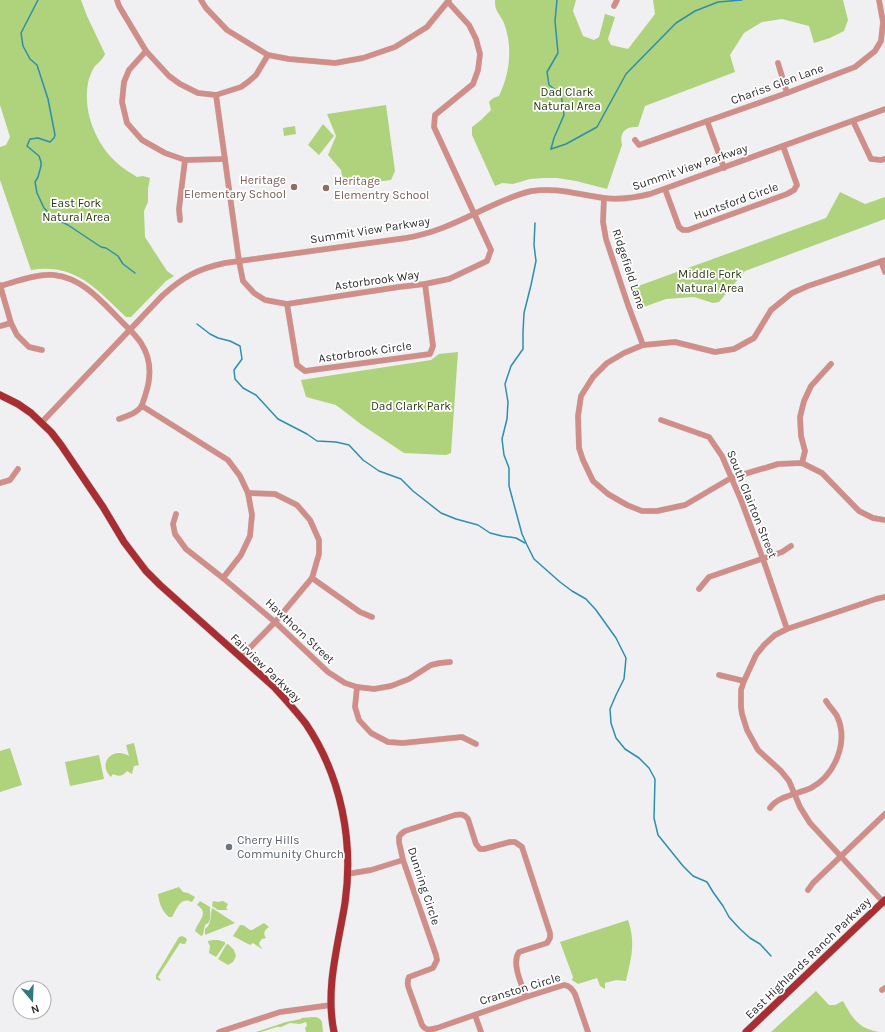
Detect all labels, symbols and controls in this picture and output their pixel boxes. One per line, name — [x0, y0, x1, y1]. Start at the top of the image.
street label: Chariss Glen Lane — [729, 61, 825, 107]
park label: Dad Clark Natural Area — [533, 85, 601, 113]
street label: Summit View Parkway — [630, 141, 750, 193]
place label: Heritage Elementary School — [184, 173, 286, 201]
place label: Heritage Elementry School — [334, 174, 429, 202]
street label: Huntsford Circle — [692, 179, 780, 223]
marker: Heritage Elementary School — [289, 182, 299, 192]
marker: Heritage Elementry School — [321, 183, 331, 193]
park label: East Fork Natural Area — [42, 196, 110, 224]
street label: Summit View Parkway — [309, 214, 431, 246]
street label: Ridgefield Lane — [609, 227, 649, 311]
street label: Astorbrook Way — [334, 267, 421, 293]
park label: Middle Fork Natural Area — [676, 267, 744, 295]
street label: Astorbrook Circle — [318, 339, 412, 365]
park label: Dad Clark Park — [371, 399, 451, 413]
street label: South Clairton Street — [724, 448, 780, 560]
street label: Hawthorn Street — [263, 596, 338, 667]
street label: Fairview Parkway — [228, 631, 305, 706]
place label: Cherry Hills Community Church — [237, 833, 344, 861]
marker: Cherry Hills Community Church — [224, 842, 234, 852]
street label: Dunning Circle — [405, 845, 443, 927]
street label: East Highlands Ranch Parkway — [742, 894, 874, 1022]
street label: Cranston Circle — [478, 970, 562, 1008]
north arrow — [12, 980, 52, 1020]
text: N — [29, 1002, 41, 1016]

